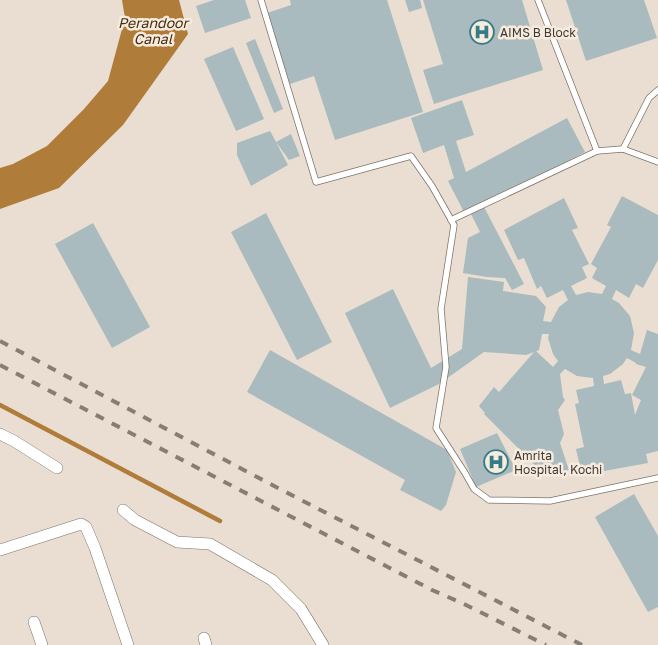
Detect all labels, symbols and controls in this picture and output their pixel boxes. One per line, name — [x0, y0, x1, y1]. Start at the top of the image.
water label: Perandoor Canal — [118, 14, 190, 47]
hospital icon: AIMS B Block — [469, 19, 495, 45]
place label: AIMS B Block — [500, 25, 576, 40]
place label: Amrita Hospital, Kochi — [514, 448, 602, 477]
hospital icon: Amrita Hospital, Kochi — [483, 449, 509, 475]

